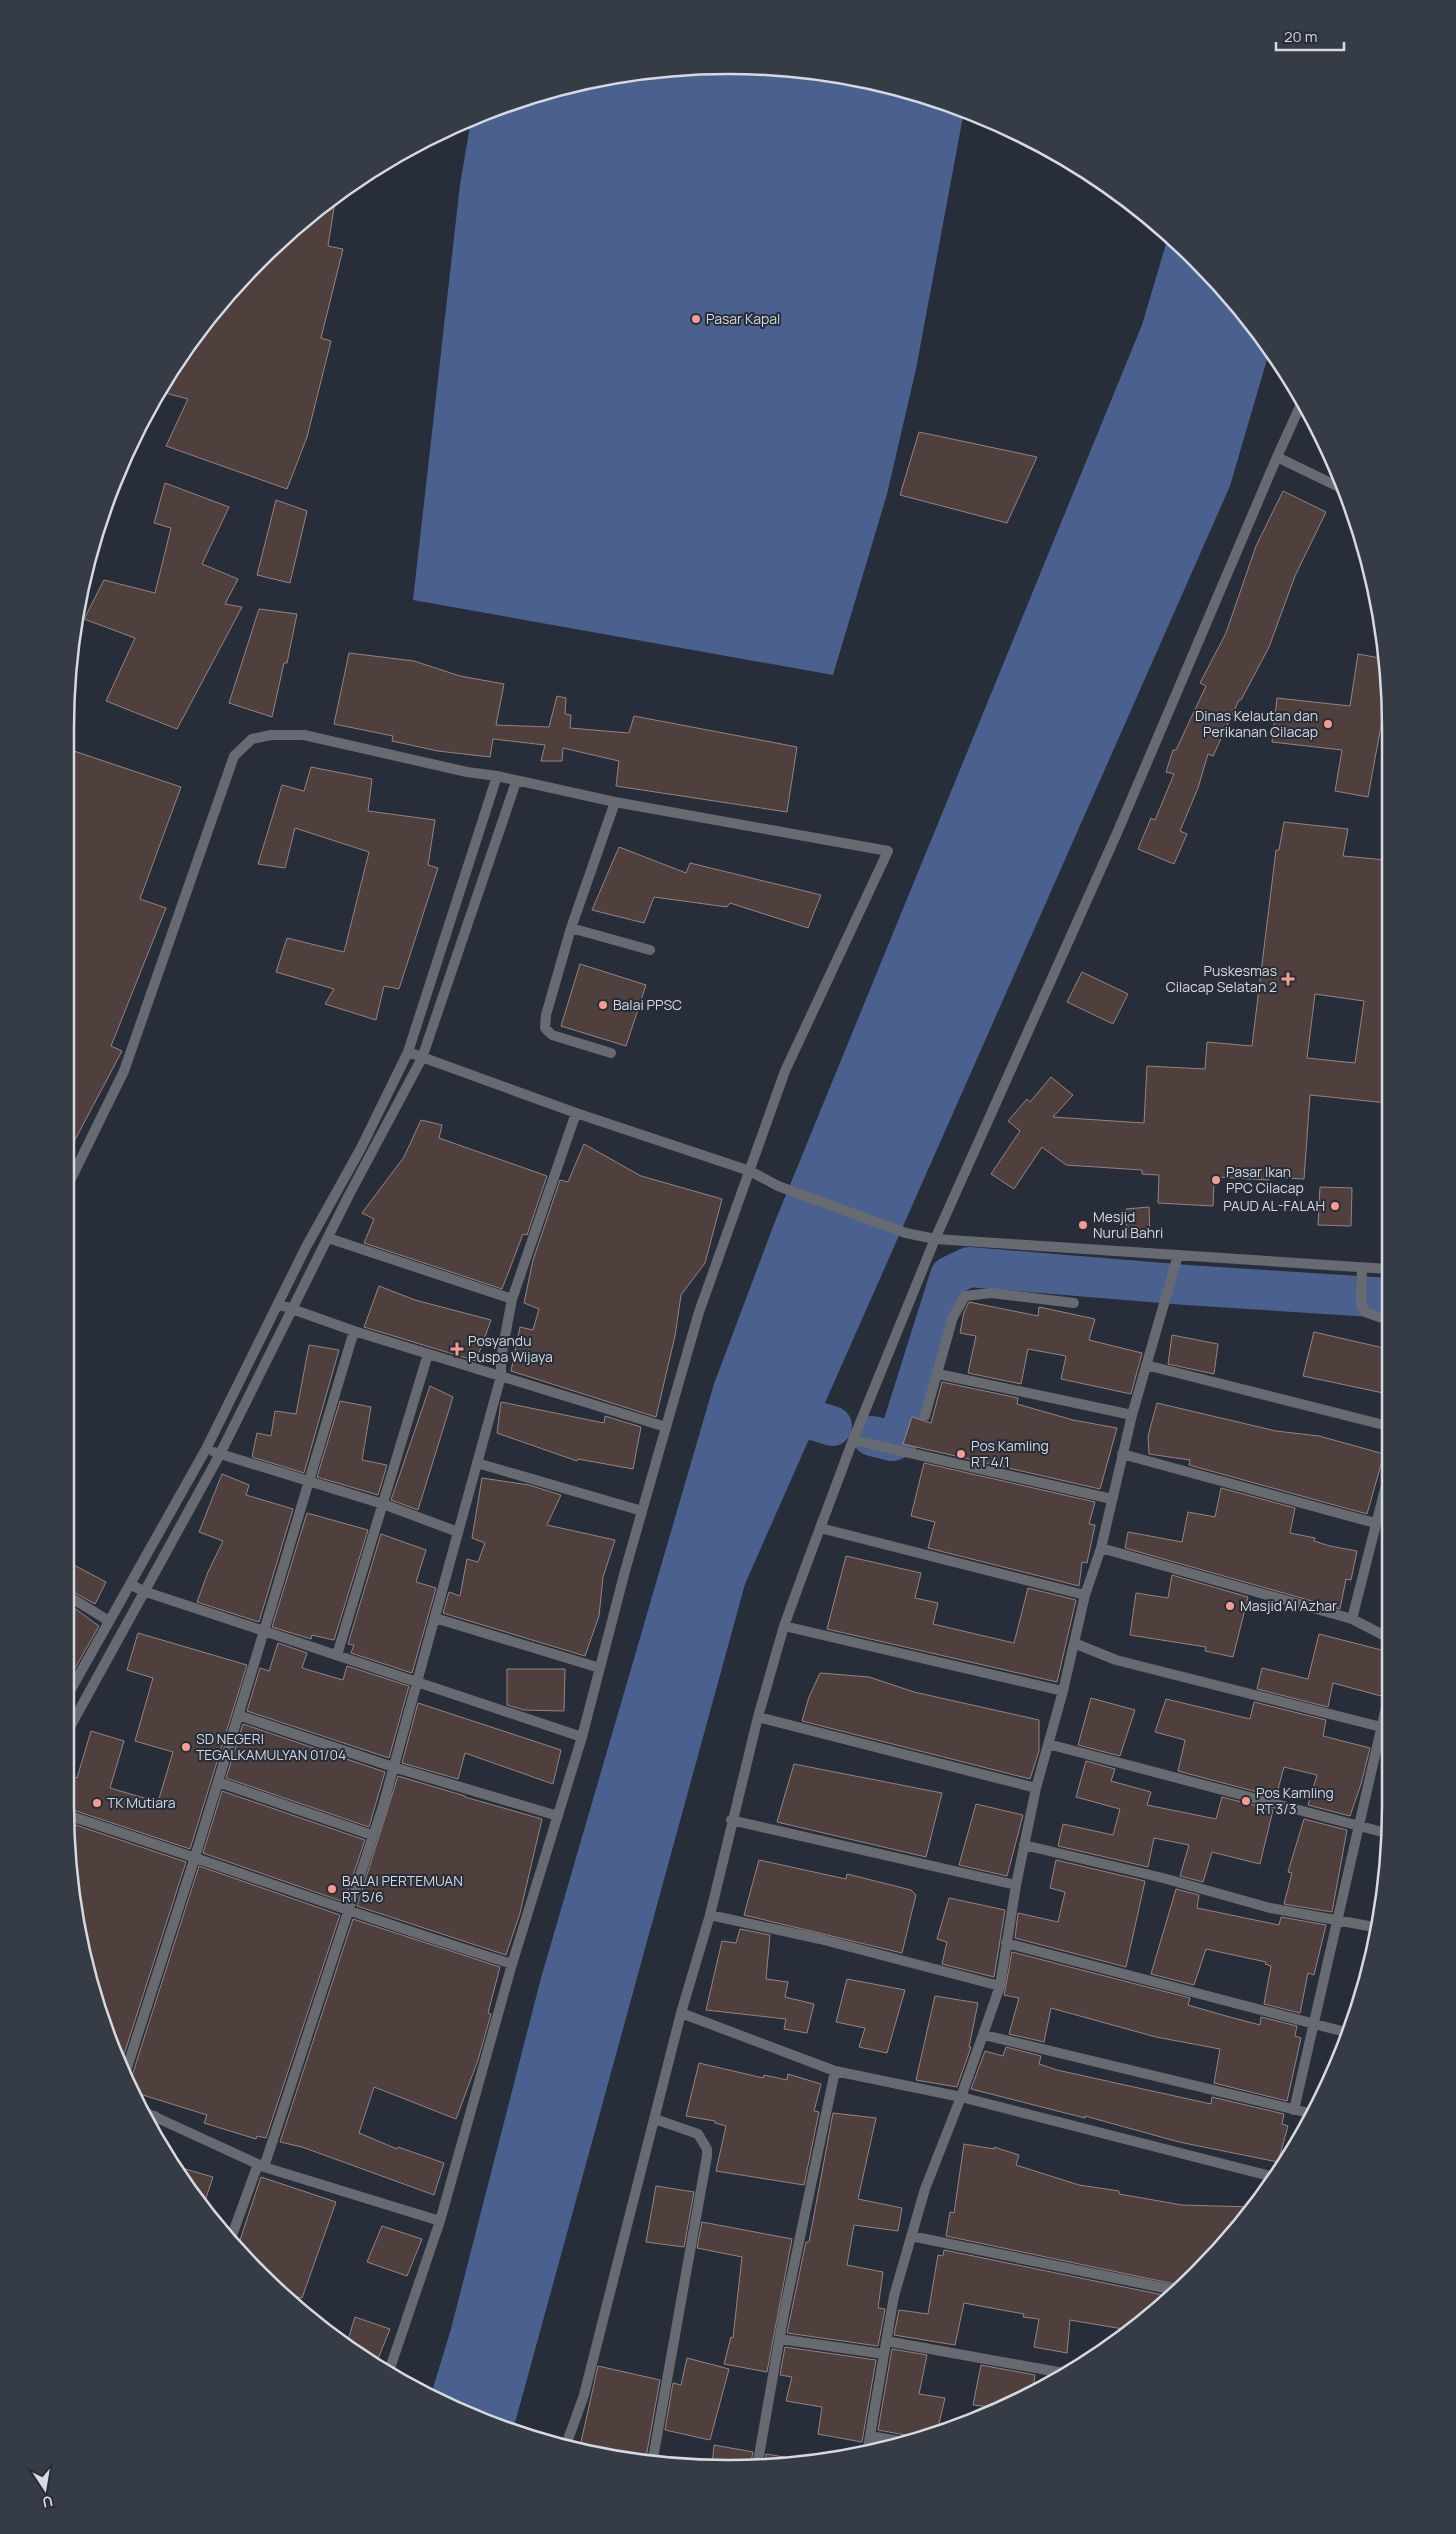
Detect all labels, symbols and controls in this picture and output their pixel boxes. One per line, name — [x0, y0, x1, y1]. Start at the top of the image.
scale bar — [1276, 20, 1344, 52]
text: 20 m — [1284, 26, 1317, 47]
place label: Pasar Kapal — [706, 309, 780, 328]
marker: Pasar Kapal — [690, 313, 702, 325]
place label: Dinas Kelautan dan Perikanan Cilacap — [1195, 706, 1318, 741]
marker: Dinas Kelautan dan Perikanan Cilacap — [1322, 718, 1334, 730]
place label: Puskesmas Cilacap Selatan 2 — [1166, 961, 1277, 996]
marker: Puskesmas Cilacap Selatan 2 — [1281, 972, 1295, 986]
place label: Balai PPSC — [613, 995, 682, 1014]
marker: Balai PPSC — [597, 999, 609, 1011]
place label: Pasar Ikan PPC Cilacap — [1226, 1162, 1304, 1197]
marker: Pasar Ikan PPC Cilacap — [1210, 1174, 1222, 1186]
place label: PAUD AL-FALAH — [1223, 1196, 1325, 1215]
marker: PAUD AL-FALAH — [1329, 1200, 1341, 1212]
place label: Mesjid Nurul Bahri — [1093, 1207, 1163, 1242]
marker: Mesjid Nurul Bahri — [1077, 1219, 1089, 1231]
place label: Posyandu Puspa Wijaya — [468, 1331, 553, 1366]
marker: Posyandu Puspa Wijaya — [450, 1342, 464, 1356]
place label: Pos Kamling RT 4/1 — [971, 1436, 1049, 1471]
marker: Pos Kamling RT 4/1 — [955, 1448, 967, 1460]
place label: Masjid Al Azhar — [1240, 1596, 1337, 1615]
marker: Masjid Al Azhar — [1224, 1600, 1236, 1612]
place label: SD NEGERI TEGALKAMULYAN 01/04 — [196, 1729, 346, 1764]
marker: SD NEGERI TEGALKAMULYAN 01/04 — [180, 1741, 192, 1753]
place label: Pos Kamling RT 3/3 — [1256, 1783, 1334, 1818]
place label: TK Mutiara — [107, 1793, 175, 1812]
marker: Pos Kamling RT 3/3 — [1240, 1795, 1252, 1807]
marker: TK Mutiara — [91, 1797, 103, 1809]
place label: BALAI PERTEMUAN RT 5/6 — [342, 1871, 463, 1906]
marker: BALAI PERTEMUAN RT 5/6 — [326, 1883, 338, 1895]
north arrow — [20, 2464, 70, 2514]
text: U — [41, 2492, 55, 2513]

